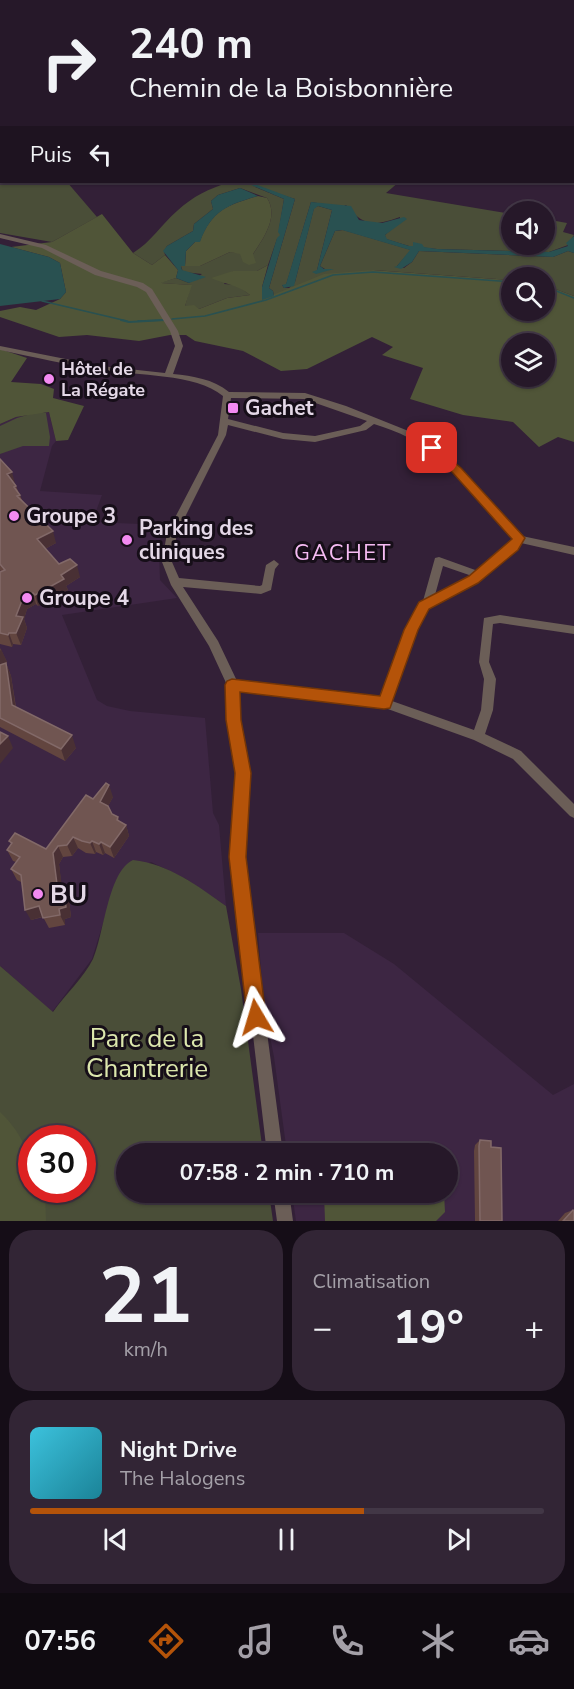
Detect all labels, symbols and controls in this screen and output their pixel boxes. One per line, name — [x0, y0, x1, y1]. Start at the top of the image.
text: 240 m — [129, 16, 253, 73]
icon: right — [30, 24, 108, 102]
text: Chemin de la Boisbonnière — [129, 70, 453, 107]
icon: left — [84, 138, 117, 171]
text: Puis — [30, 140, 72, 170]
map controls — [501, 201, 555, 387]
button: sound — [501, 201, 555, 255]
button: search — [501, 267, 555, 321]
button: layers — [501, 333, 555, 387]
place label: Hôtel de La Régate — [61, 357, 145, 402]
marker: Hôtel de La Régate — [42, 372, 56, 386]
place label: Gachet — [245, 394, 314, 422]
marker: Gachet — [226, 401, 240, 415]
pin — [406, 422, 457, 473]
icon: arrive — [415, 431, 448, 464]
place label: Groupe 3 — [26, 502, 116, 530]
marker: Groupe 3 — [7, 509, 21, 523]
place label: Parking des cliniques — [139, 514, 253, 566]
marker: Parking des cliniques — [120, 533, 134, 547]
district label: GACHET — [294, 538, 392, 568]
place label: Groupe 4 — [39, 584, 129, 612]
marker: Groupe 4 — [20, 591, 34, 605]
place label: BU — [50, 877, 87, 912]
marker: BU — [31, 887, 45, 901]
position arrow — [224, 985, 288, 1049]
park label: Parc de la Chantrerie — [86, 1021, 208, 1086]
speed limit sign: 30 — [18, 1125, 96, 1203]
text: 07:58 · 2 min · 710 m — [180, 1158, 394, 1188]
text: 21 — [99, 1243, 193, 1350]
text: Climatisation — [313, 1268, 430, 1295]
text: 19° — [393, 1298, 464, 1359]
text: − — [313, 1306, 332, 1351]
text: + — [524, 1306, 544, 1351]
text: km/h — [124, 1336, 168, 1363]
text: Night Drive — [120, 1435, 237, 1465]
text: The Halogens — [120, 1465, 245, 1492]
icon: previous — [99, 1523, 132, 1556]
icon: pause — [270, 1523, 303, 1556]
icon: next — [442, 1523, 475, 1556]
icon: directions — [145, 1620, 187, 1662]
icon: music — [235, 1620, 277, 1662]
icon: phone — [326, 1620, 368, 1662]
icon: climate — [417, 1620, 459, 1662]
icon: car — [508, 1620, 550, 1662]
text: 07:56 — [24, 1623, 96, 1660]

